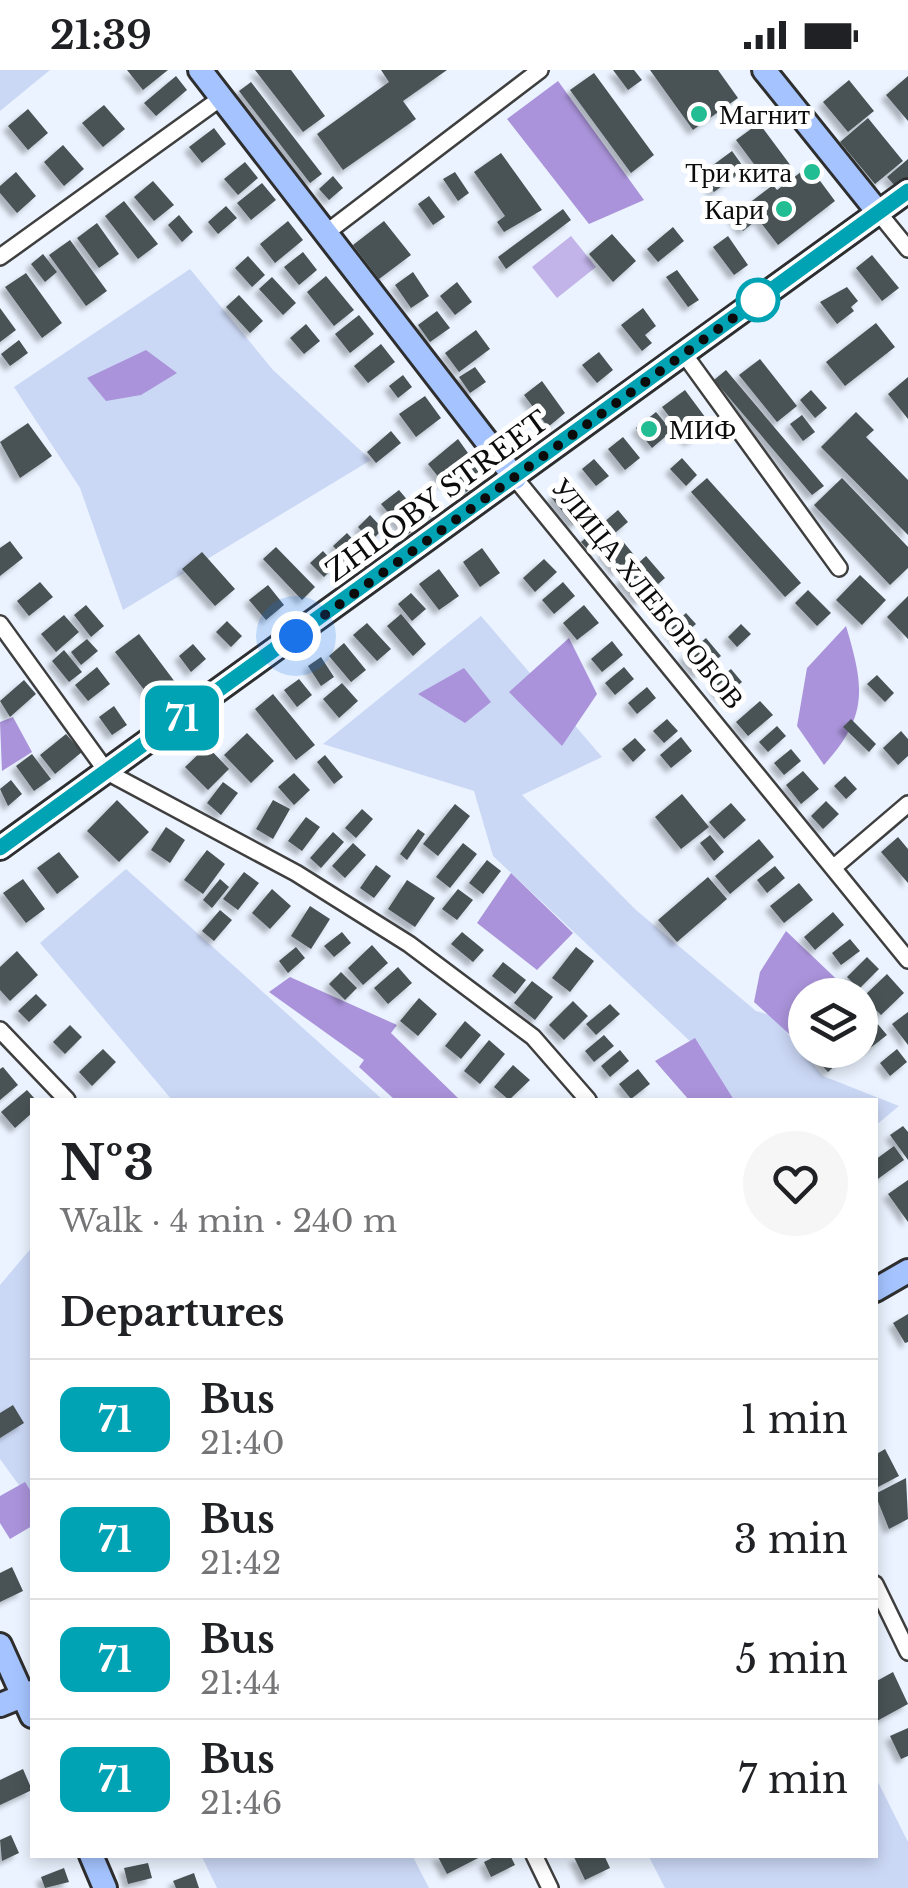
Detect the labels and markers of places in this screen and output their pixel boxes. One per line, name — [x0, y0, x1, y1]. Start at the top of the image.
place label: Магнит — [719, 97, 810, 132]
marker: Магнит — [688, 103, 710, 125]
place label: Три кита — [685, 155, 793, 190]
marker: Три кита — [801, 161, 823, 183]
place label: Кари — [704, 192, 764, 227]
marker: Кари — [773, 198, 795, 220]
unlabelled marker — [737, 279, 779, 321]
place label: МИФ — [669, 412, 736, 447]
marker: МИФ — [638, 418, 660, 440]

